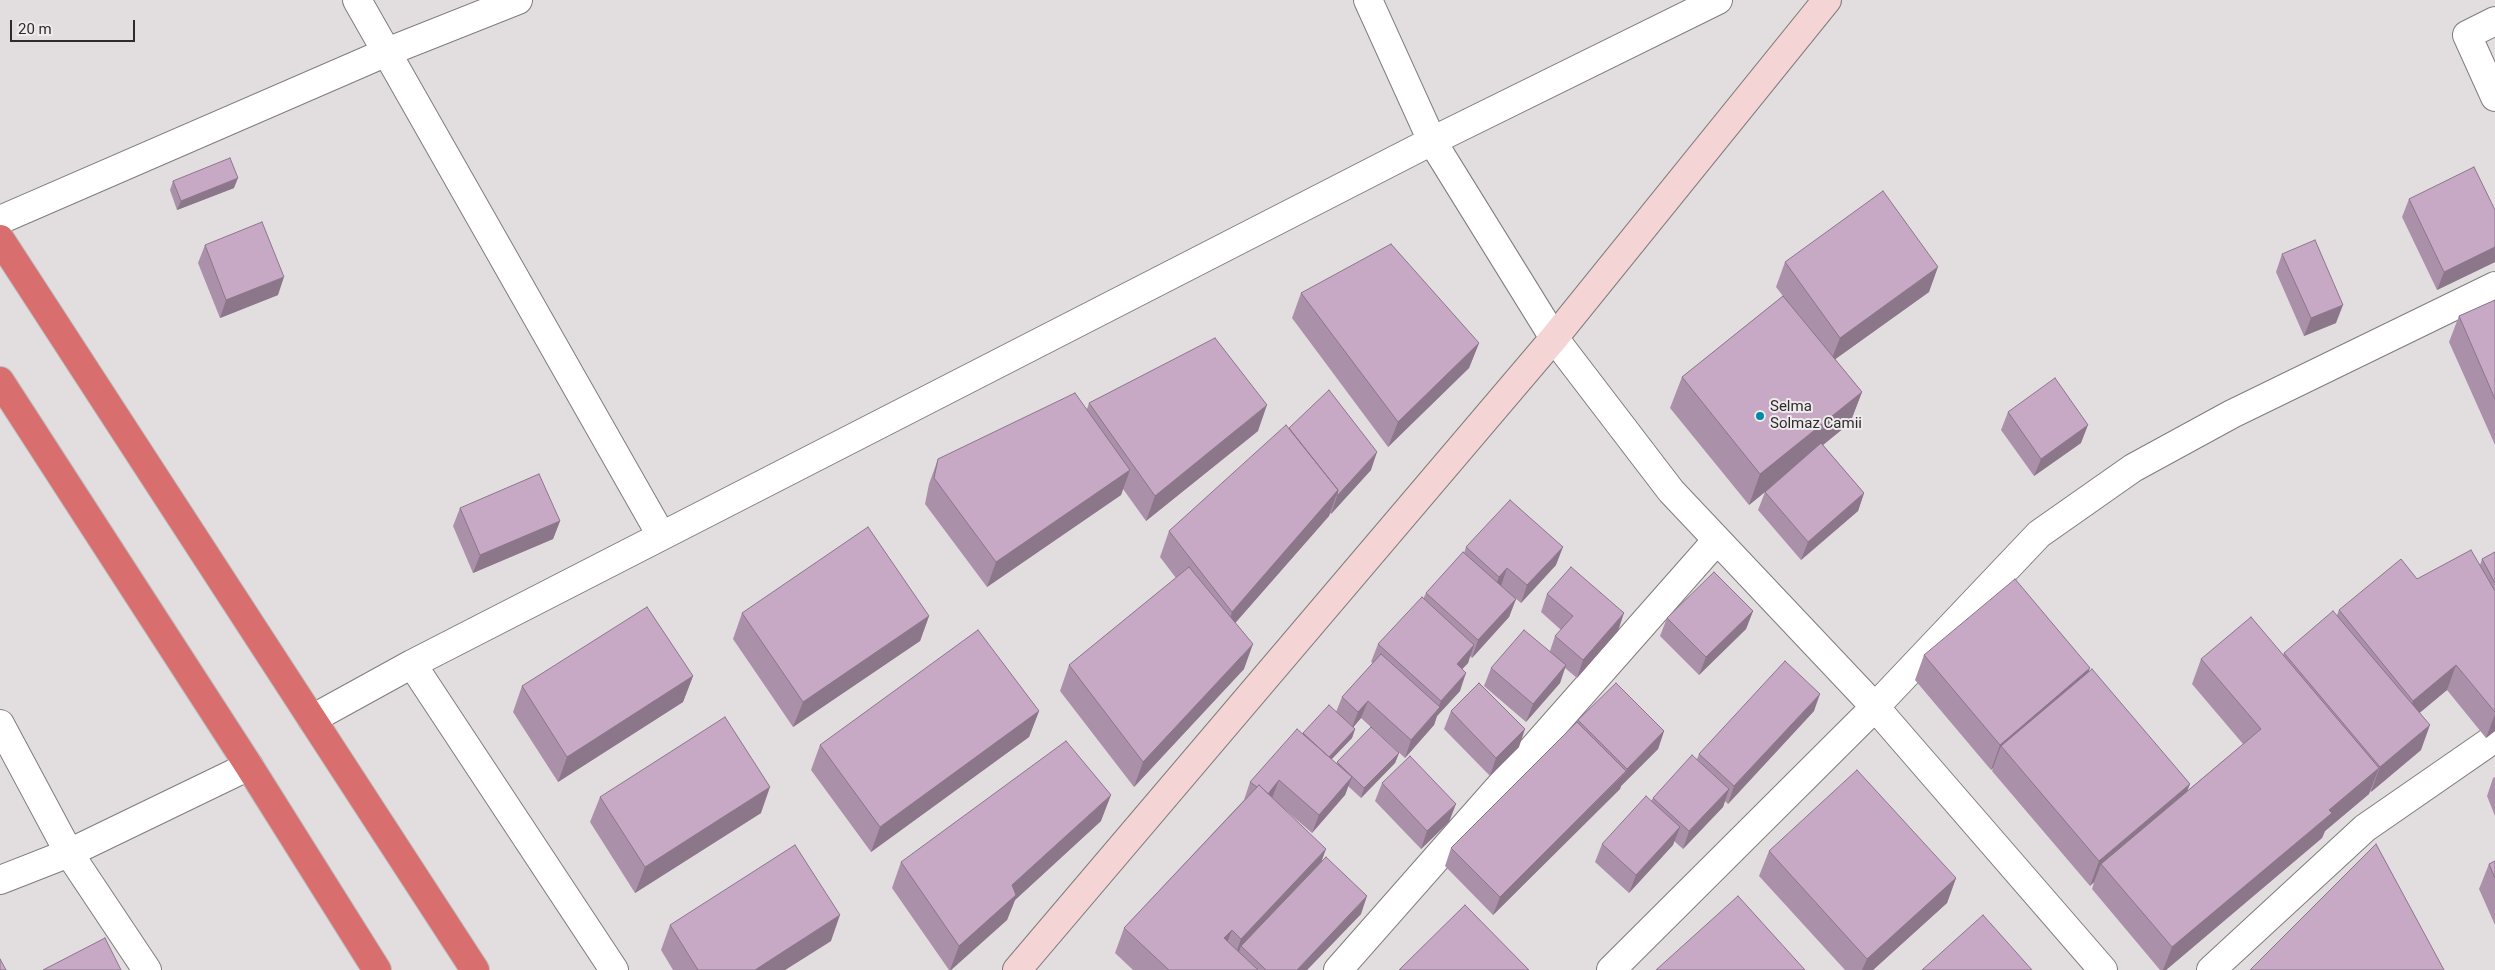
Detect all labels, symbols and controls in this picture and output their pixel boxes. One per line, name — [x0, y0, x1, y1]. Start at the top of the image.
scale bar — [12, 10, 138, 42]
text: 20 m — [18, 20, 52, 38]
place label: Selma Solmaz Camii — [1770, 398, 1862, 433]
marker: Selma Solmaz Camii — [1754, 410, 1766, 422]

